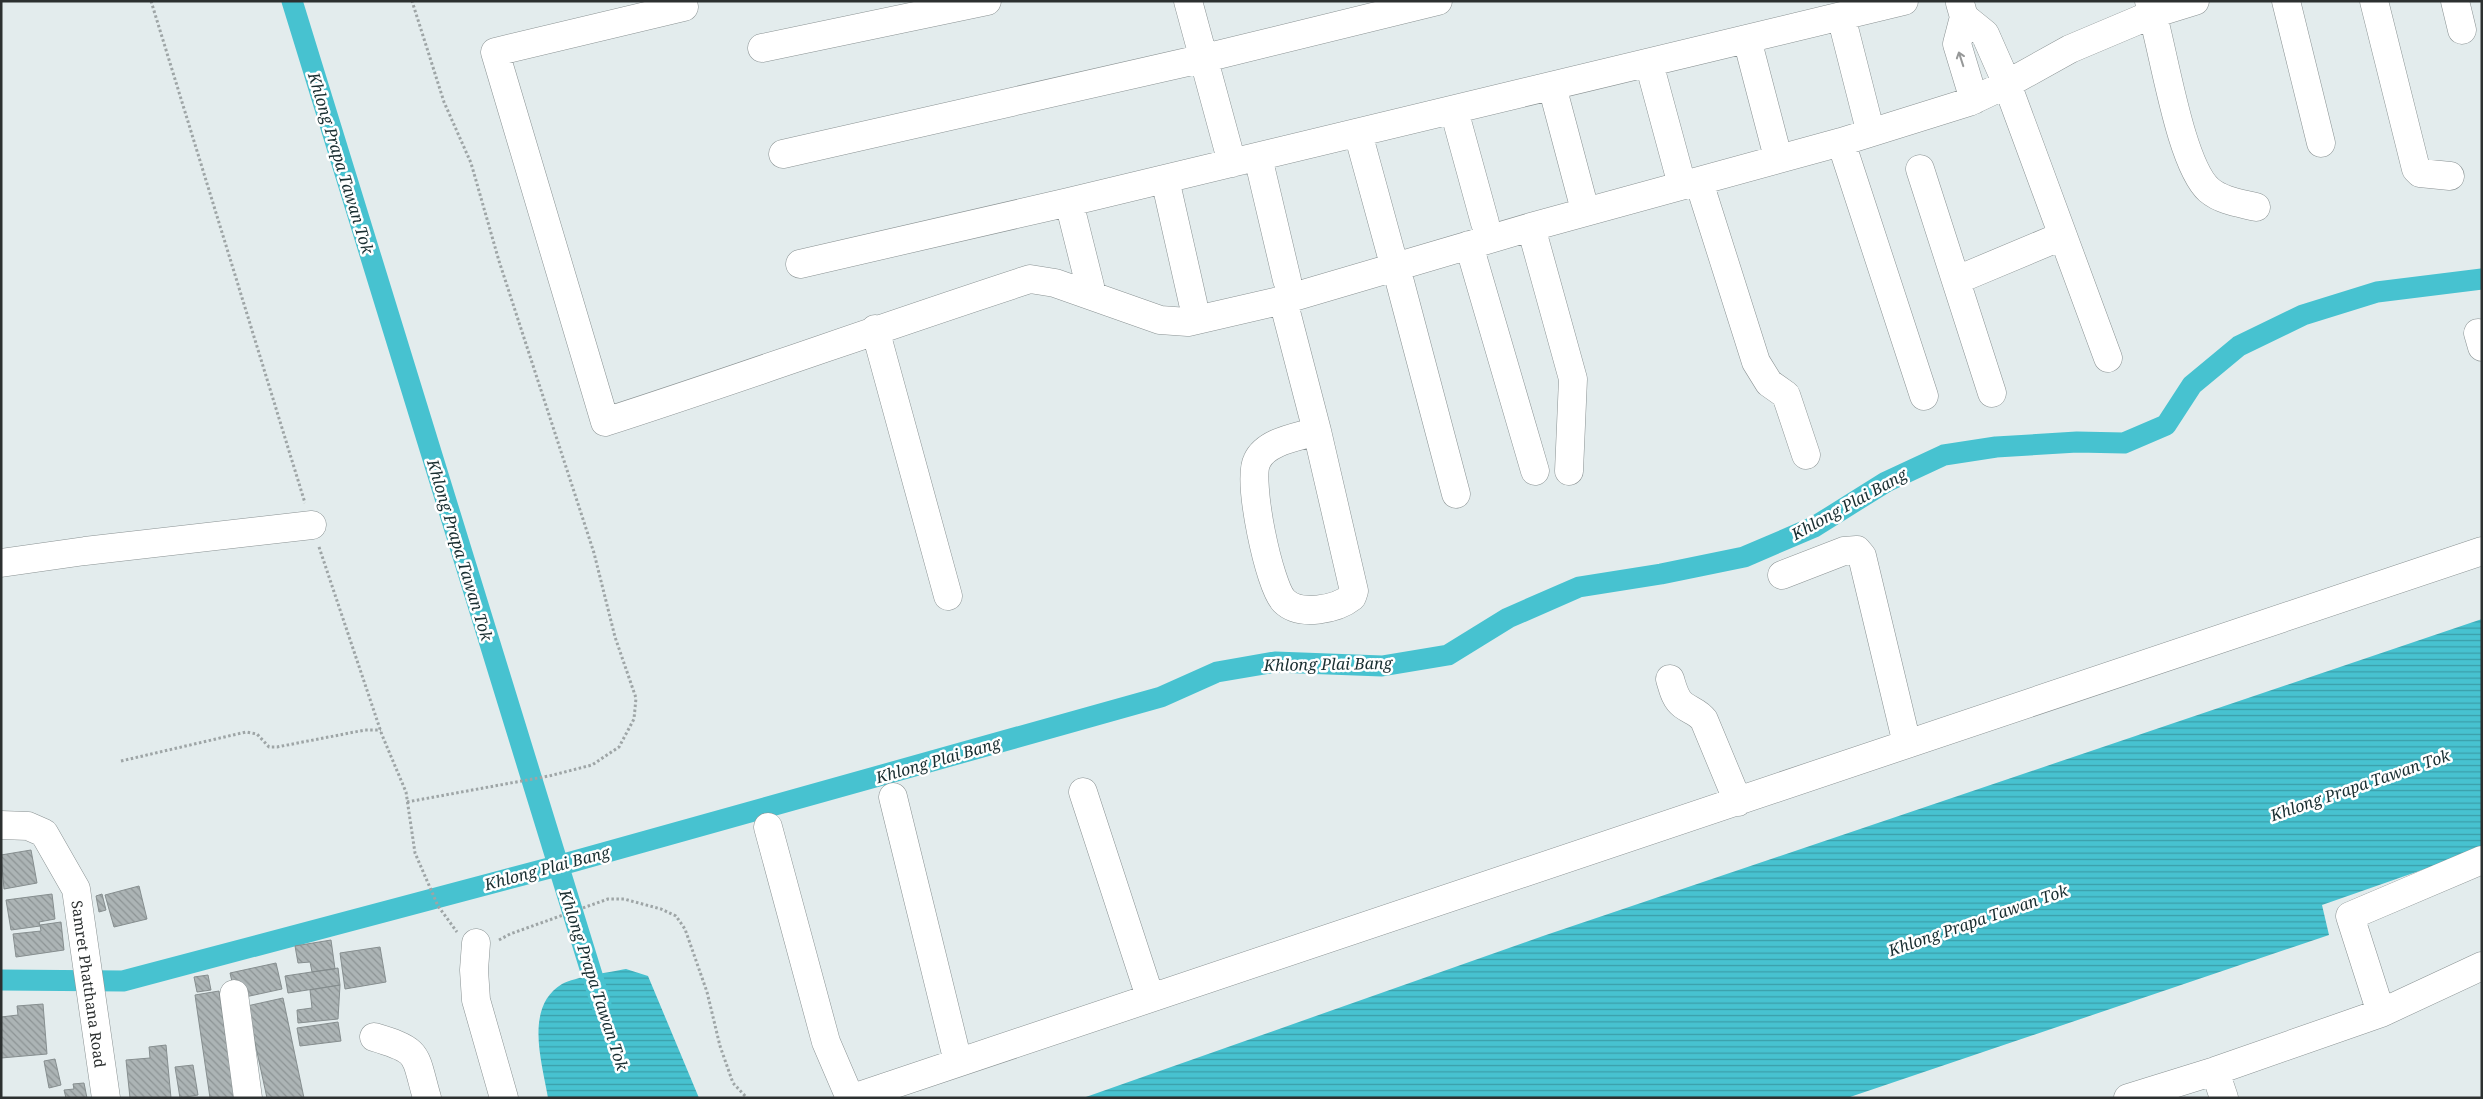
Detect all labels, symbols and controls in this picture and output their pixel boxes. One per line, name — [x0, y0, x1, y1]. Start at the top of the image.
one-way arrow — [1956, 51, 1966, 67]
water label: Khlong Prapa Tawan Tok — [303, 69, 379, 257]
water label: Khlong Prapa Tawan Tok — [422, 456, 498, 644]
water label: Khlong Plai Bang — [1786, 463, 1912, 545]
water label: Khlong Plai Bang — [1262, 652, 1394, 676]
water label: Khlong Plai Bang — [872, 731, 1004, 789]
water label: Khlong Prapa Tawan Tok — [2266, 744, 2454, 826]
water label: Khlong Plai Bang — [481, 840, 613, 896]
water label: Khlong Prapa Tawan Tok — [1884, 879, 2072, 961]
water label: Khlong Prapa Tawan Tok — [554, 886, 634, 1074]
street label: Samret Phatthana Road — [67, 899, 111, 1069]

